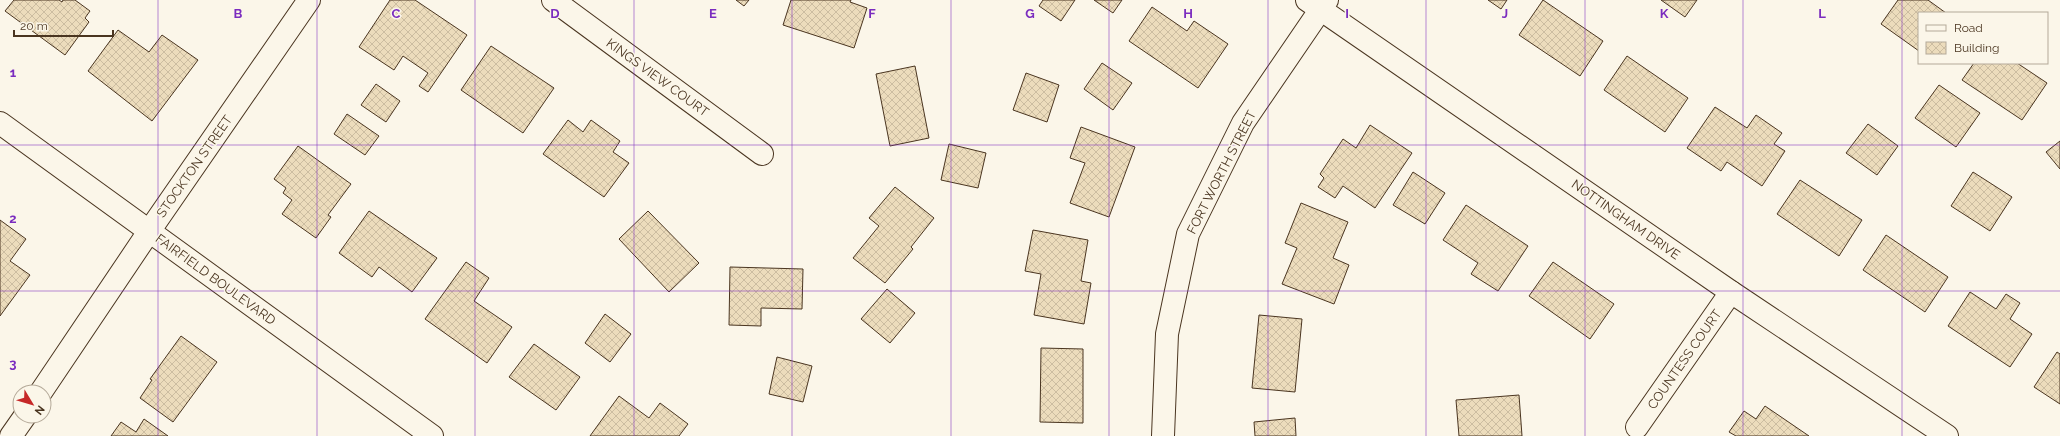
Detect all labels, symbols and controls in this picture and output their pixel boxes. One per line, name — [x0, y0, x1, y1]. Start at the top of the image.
text: B — [234, 6, 243, 21]
text: C — [392, 6, 401, 21]
text: D — [550, 6, 560, 21]
text: E — [709, 6, 717, 21]
text: F — [868, 6, 876, 21]
text: G — [1025, 6, 1035, 21]
text: H — [1183, 6, 1193, 21]
text: I — [1345, 6, 1349, 21]
text: J — [1502, 6, 1508, 21]
text: K — [1660, 6, 1669, 21]
text: L — [1818, 6, 1826, 21]
scale bar — [14, 12, 113, 38]
legend — [1918, 12, 2048, 64]
text: 20 m — [20, 19, 48, 33]
text: Road — [1954, 21, 1983, 35]
street label: KINGS VIEW COURT — [604, 35, 712, 120]
text: Building — [1954, 41, 2000, 55]
text: 1 — [10, 65, 17, 80]
street label: FORT WORTH STREET — [1184, 108, 1259, 236]
street label: STOCKTON STREET — [153, 112, 235, 220]
street label: NOTTINGHAM DRIVE — [1569, 176, 1683, 263]
text: 2 — [9, 211, 17, 226]
street label: FAIRFIELD BOULEVARD — [153, 231, 279, 328]
street label: COUNTESS COURT — [1644, 307, 1724, 412]
text: 3 — [9, 356, 17, 371]
north arrow — [12, 384, 52, 424]
text: N — [32, 403, 47, 417]

